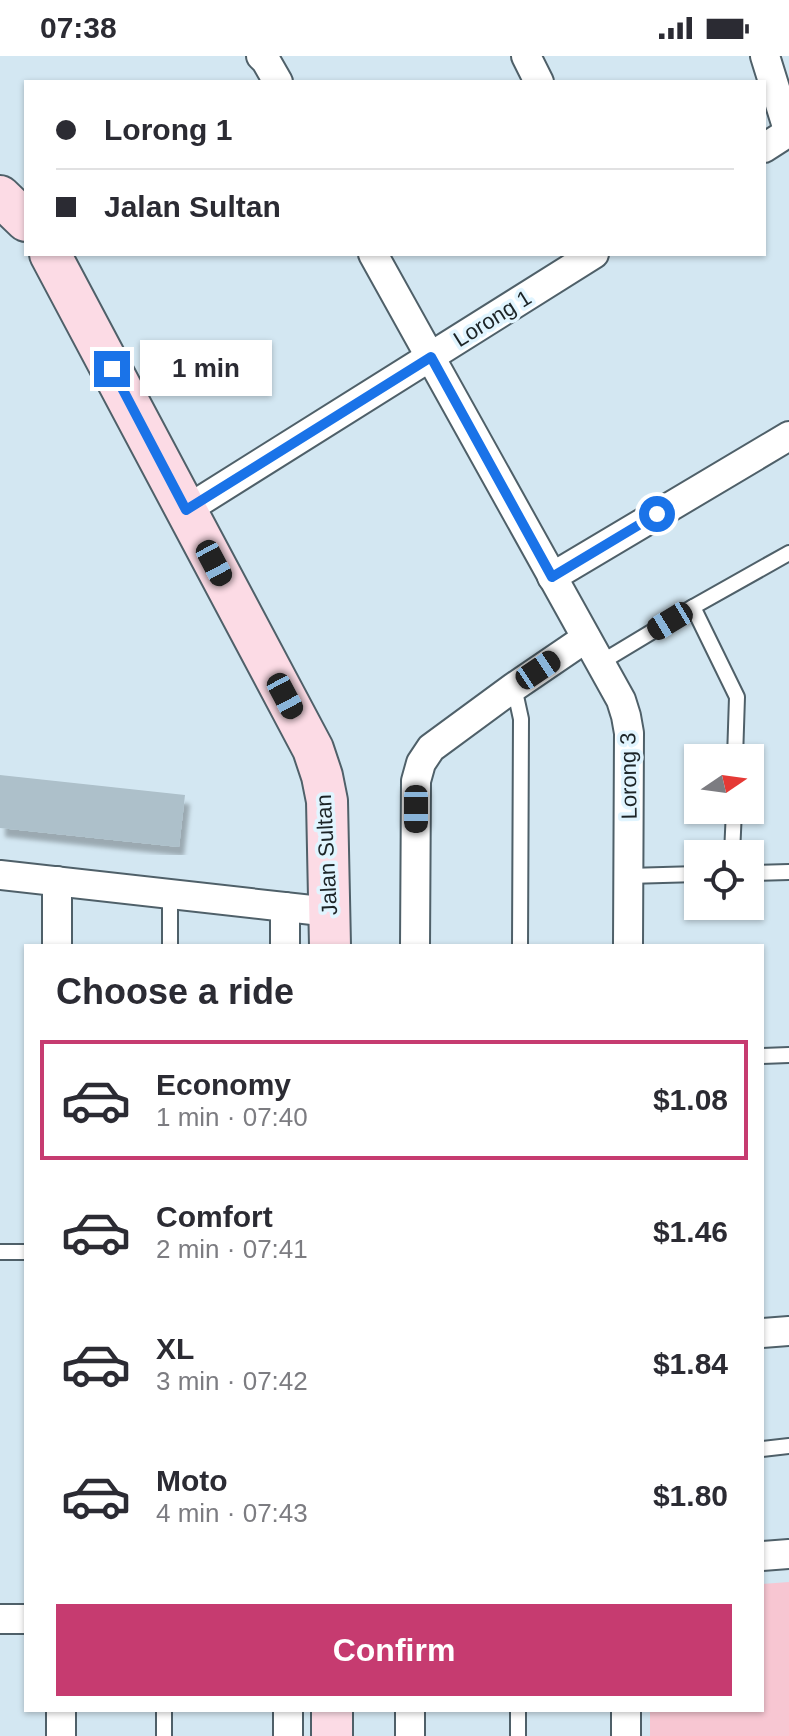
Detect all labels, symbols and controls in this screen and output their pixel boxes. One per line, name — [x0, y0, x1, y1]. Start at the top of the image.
text: 07:38 — [40, 11, 117, 44]
text: Lorong 1 — [104, 113, 232, 146]
text: Jalan Sultan — [104, 190, 281, 223]
street label: Lorong 1 — [449, 285, 536, 352]
callout: 1 min — [140, 341, 272, 397]
route end — [94, 351, 130, 387]
text: 1 min — [172, 353, 240, 383]
route start — [639, 496, 675, 532]
car — [192, 536, 236, 590]
car — [643, 598, 697, 644]
car — [511, 647, 565, 693]
car — [263, 669, 307, 723]
street label: Lorong 3 — [615, 732, 642, 820]
north arrow — [684, 744, 764, 824]
map controls — [684, 744, 764, 920]
car — [404, 785, 428, 833]
street label: Jalan Sultan — [311, 794, 342, 916]
button: locate — [684, 840, 764, 920]
text: Choose a ride — [56, 971, 294, 1012]
icon: car — [60, 1064, 132, 1136]
text: Economy — [156, 1068, 291, 1101]
text: $1.08 — [653, 1083, 728, 1116]
text: 1 min · 07:40 — [156, 1102, 308, 1132]
icon: car — [60, 1196, 132, 1268]
text: Comfort — [156, 1200, 273, 1233]
text: $1.46 — [653, 1215, 728, 1248]
text: 2 min · 07:41 — [156, 1234, 308, 1264]
icon: car — [60, 1328, 132, 1400]
text: XL — [156, 1332, 194, 1365]
text: $1.84 — [653, 1347, 728, 1380]
text: 3 min · 07:42 — [156, 1366, 308, 1396]
icon: car — [60, 1460, 132, 1532]
text: Moto — [156, 1464, 228, 1497]
text: $1.80 — [653, 1479, 728, 1512]
text: 4 min · 07:43 — [156, 1498, 308, 1528]
button: Confirm — [56, 1604, 732, 1696]

